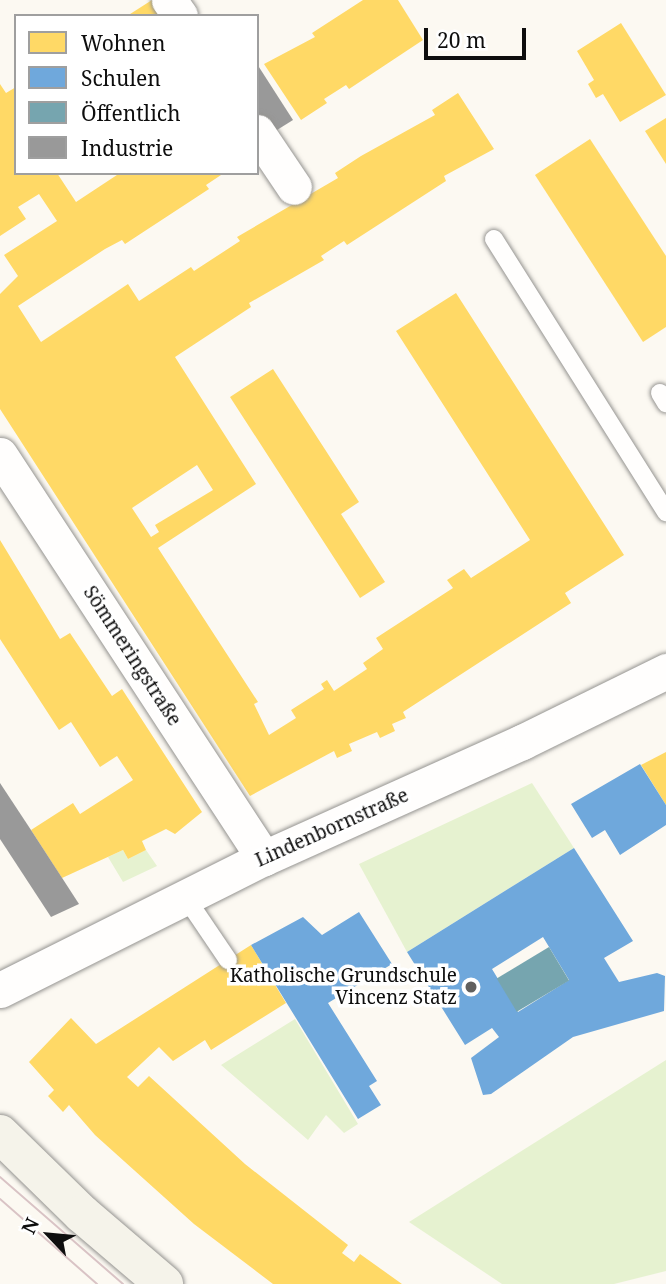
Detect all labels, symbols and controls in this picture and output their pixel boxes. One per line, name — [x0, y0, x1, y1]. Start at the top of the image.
legend — [14, 14, 259, 175]
scale bar — [428, 14, 530, 58]
text: 20 m — [437, 26, 486, 54]
text: Wohnen — [81, 29, 166, 57]
text: Schulen — [81, 64, 161, 92]
text: Öffentlich — [81, 99, 181, 127]
text: Industrie — [81, 134, 173, 162]
street label: Sömmeringstraße — [78, 582, 186, 730]
street label: Lindenbornstraße — [252, 784, 412, 872]
place label: Katholische Grundschule Vincenz Statz — [230, 965, 457, 1009]
marker: Katholische Grundschule Vincenz Statz — [463, 979, 479, 995]
north arrow — [14, 1200, 84, 1270]
text: N — [15, 1213, 45, 1238]

